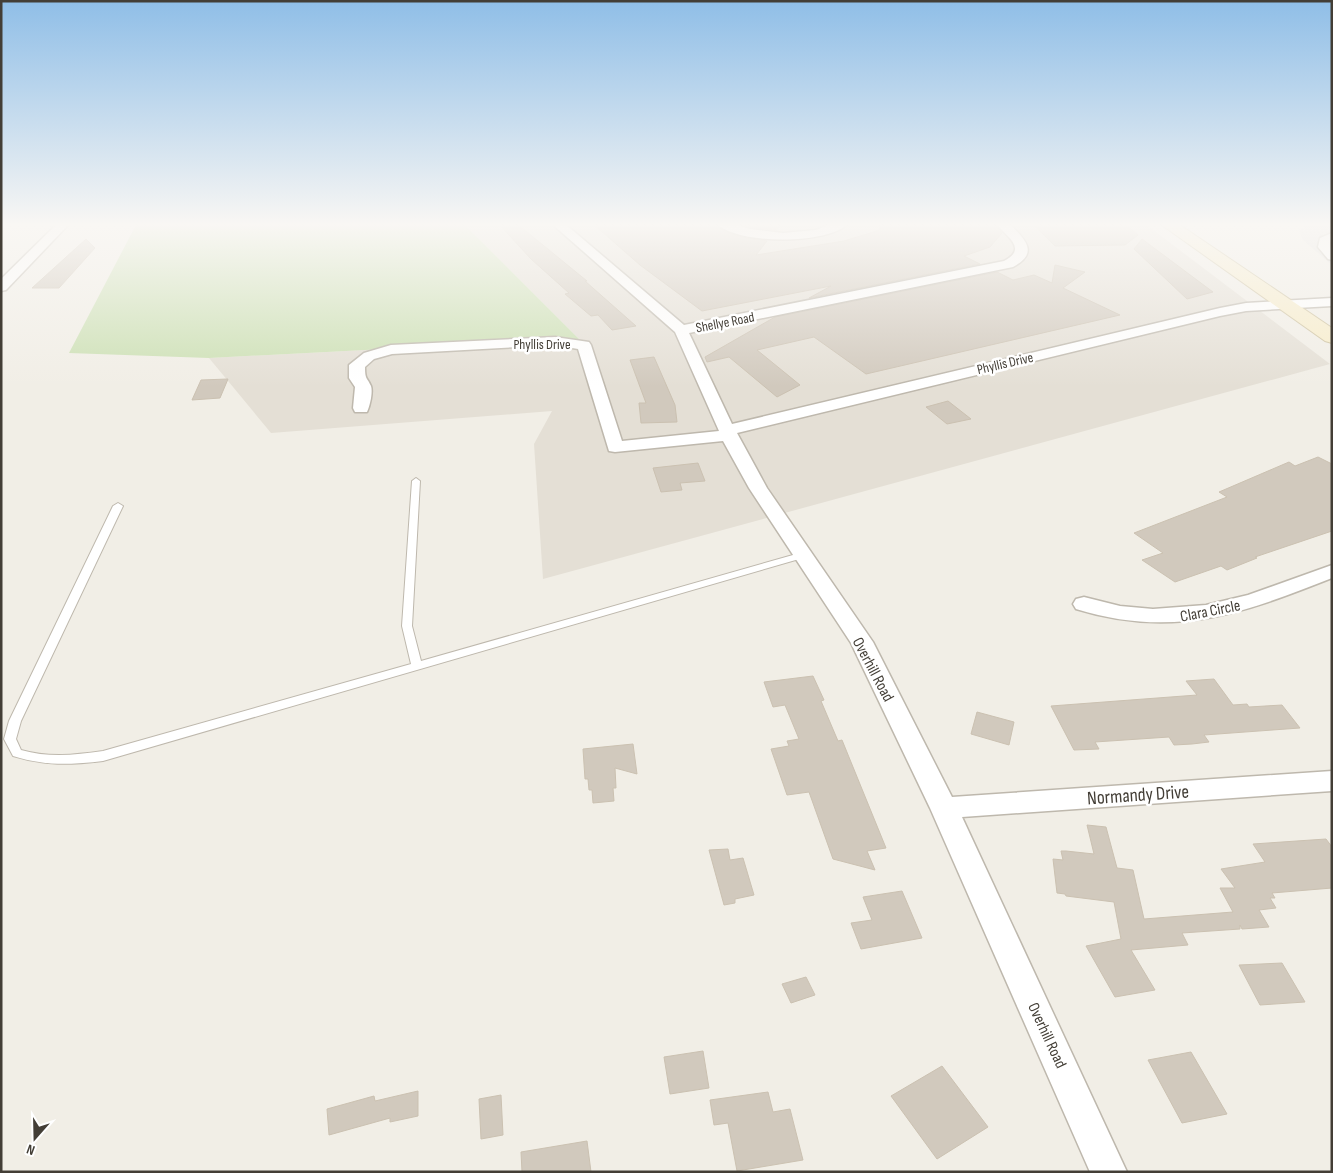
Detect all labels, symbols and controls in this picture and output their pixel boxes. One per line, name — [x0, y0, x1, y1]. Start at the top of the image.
street label: Shellye Road — [694, 308, 756, 336]
street label: Phyllis Drive — [513, 336, 571, 353]
street label: Phyllis Drive — [975, 349, 1035, 378]
street label: Clara Circle — [1179, 596, 1242, 627]
street label: Overhill Road — [848, 634, 897, 705]
street label: Normandy Drive — [1086, 780, 1190, 811]
street label: Overhill Road — [1023, 1000, 1070, 1071]
north arrow — [10, 1113, 60, 1163]
text: N — [24, 1140, 37, 1159]

